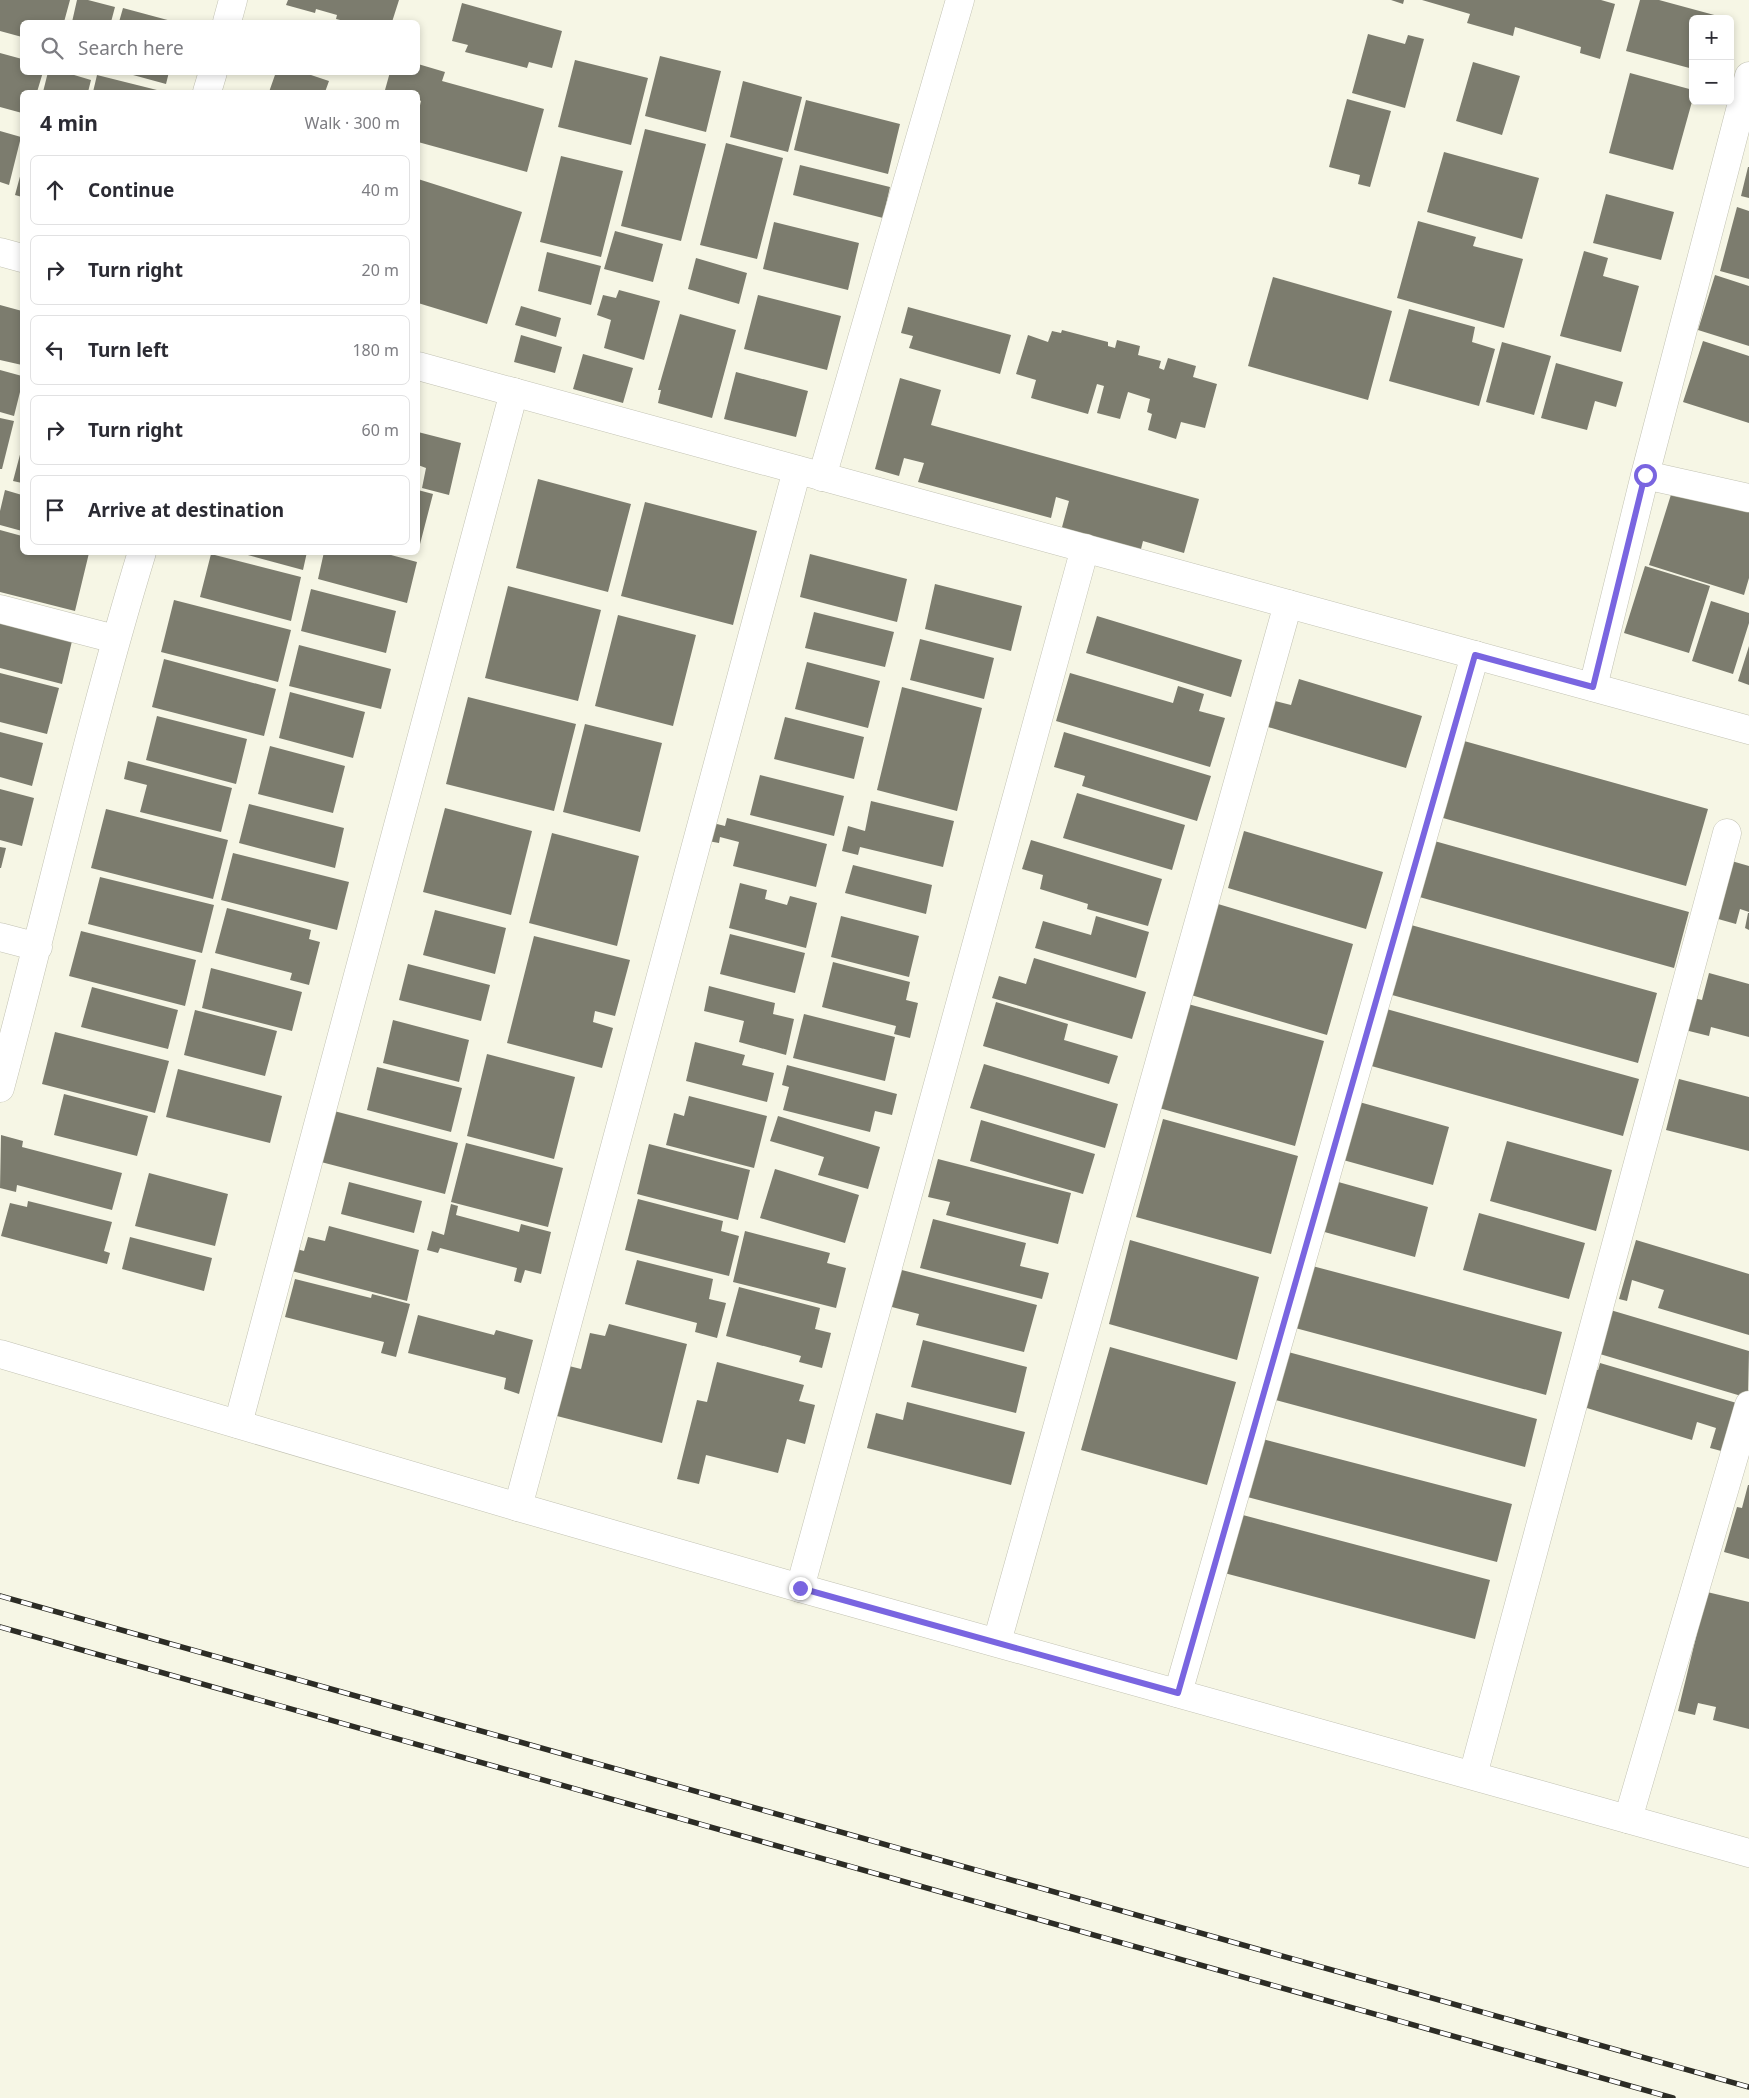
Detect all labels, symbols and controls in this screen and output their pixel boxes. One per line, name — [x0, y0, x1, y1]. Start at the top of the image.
map controls — [1689, 15, 1734, 105]
button: + — [1689, 15, 1734, 60]
search box — [20, 20, 420, 75]
icon: search — [38, 34, 66, 62]
text: Search here — [78, 35, 184, 61]
button: − — [1689, 60, 1734, 105]
text: 4 min — [40, 109, 98, 137]
text: Walk · 300 m — [305, 112, 400, 134]
icon: ahead — [41, 176, 69, 204]
text: Continue — [88, 177, 174, 203]
text: 40 m — [362, 179, 399, 201]
icon: right — [41, 256, 69, 284]
text: Turn right — [88, 257, 183, 283]
text: 20 m — [362, 259, 399, 281]
icon: left — [41, 336, 69, 364]
text: Turn left — [88, 337, 169, 363]
text: 180 m — [352, 339, 399, 361]
icon: right — [41, 416, 69, 444]
text: Turn right — [88, 417, 183, 443]
text: 60 m — [362, 419, 399, 441]
route start — [1634, 464, 1657, 487]
icon: arrive — [41, 496, 69, 524]
text: Arrive at destination — [88, 497, 284, 523]
route end — [789, 1577, 812, 1600]

